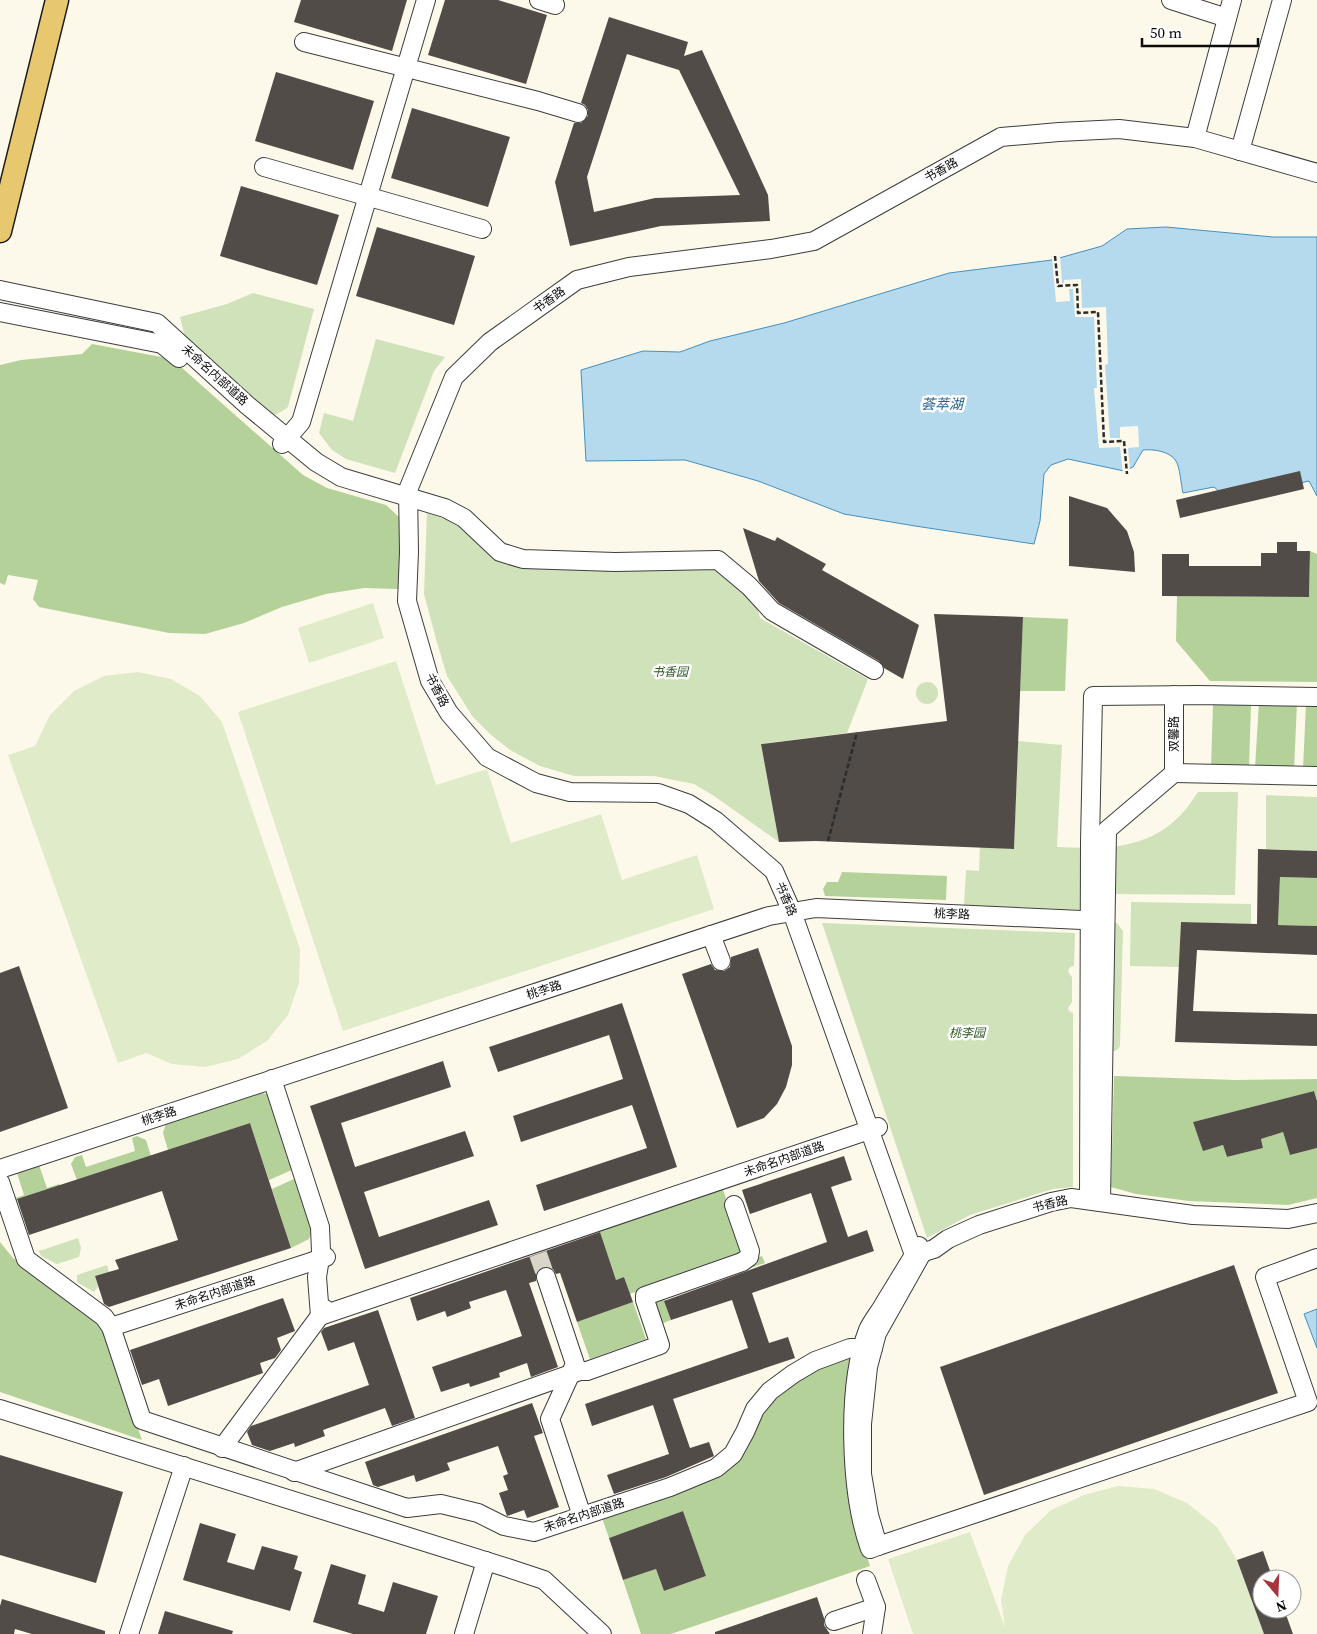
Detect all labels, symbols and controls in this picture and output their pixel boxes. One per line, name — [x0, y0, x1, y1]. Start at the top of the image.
scale bar — [1142, 15, 1258, 47]
text: 50 m — [1150, 22, 1182, 43]
street label: 书香路 — [921, 154, 961, 186]
street label: 书香路 — [530, 283, 568, 317]
street label: 未命名内部道路 — [178, 341, 252, 409]
water label: 荟萃湖 — [921, 394, 965, 414]
park label: 书香园 — [652, 664, 690, 680]
street label: 书香路 — [422, 670, 452, 710]
street label: 双馨路 — [1166, 716, 1182, 752]
street label: 书香路 — [772, 879, 800, 919]
street label: 桃李路 — [934, 905, 970, 923]
street label: 桃李路 — [524, 977, 564, 1003]
park label: 桃李园 — [949, 1025, 987, 1041]
street label: 桃李路 — [139, 1103, 179, 1129]
street label: 未命名内部道路 — [742, 1138, 826, 1180]
street label: 书香路 — [1031, 1192, 1069, 1216]
street label: 未命名内部道路 — [173, 1272, 257, 1314]
street label: 未命名内部道路 — [542, 1494, 626, 1536]
north arrow — [1252, 1569, 1302, 1619]
text: N — [1273, 1595, 1289, 1617]

